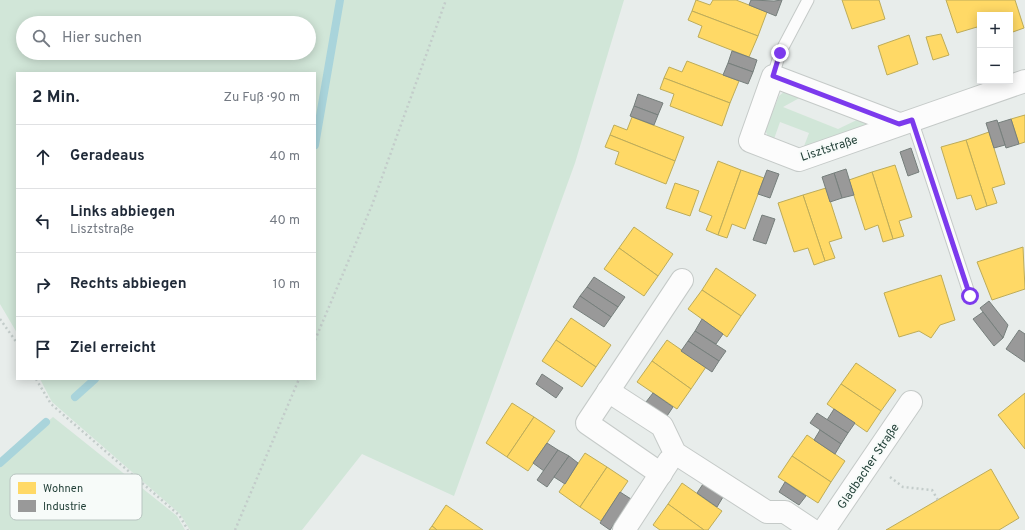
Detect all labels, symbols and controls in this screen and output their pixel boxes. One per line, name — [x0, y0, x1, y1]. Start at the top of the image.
map controls — [977, 12, 1013, 84]
button: + — [977, 12, 1013, 48]
search box — [16, 16, 316, 60]
icon: search — [30, 27, 52, 49]
text: Hier suchen — [62, 29, 142, 48]
route end — [771, 44, 789, 62]
button: − — [977, 48, 1013, 84]
text: 2 Min. — [32, 87, 80, 109]
text: Zu Fuß · 90 m — [224, 90, 300, 106]
street label: Lisztstraße — [799, 132, 860, 166]
icon: ahead — [32, 146, 54, 168]
text: Geradeaus — [70, 147, 145, 166]
text: 40 m — [270, 149, 300, 165]
text: Links abbiegen — [70, 203, 175, 222]
icon: left — [32, 210, 54, 232]
text: 40 m — [270, 213, 300, 229]
text: Lisztstraße — [70, 222, 134, 238]
icon: right — [32, 274, 54, 296]
text: Rechts abbiegen — [70, 275, 187, 294]
text: 10 m — [273, 277, 300, 293]
route start — [961, 287, 979, 305]
icon: arrive — [32, 338, 54, 360]
text: Ziel erreicht — [70, 339, 156, 358]
street label: Gladbacher Straße — [834, 421, 903, 512]
legend — [10, 474, 142, 520]
text: Wohnen — [43, 482, 83, 496]
text: Industrie — [43, 500, 87, 514]

